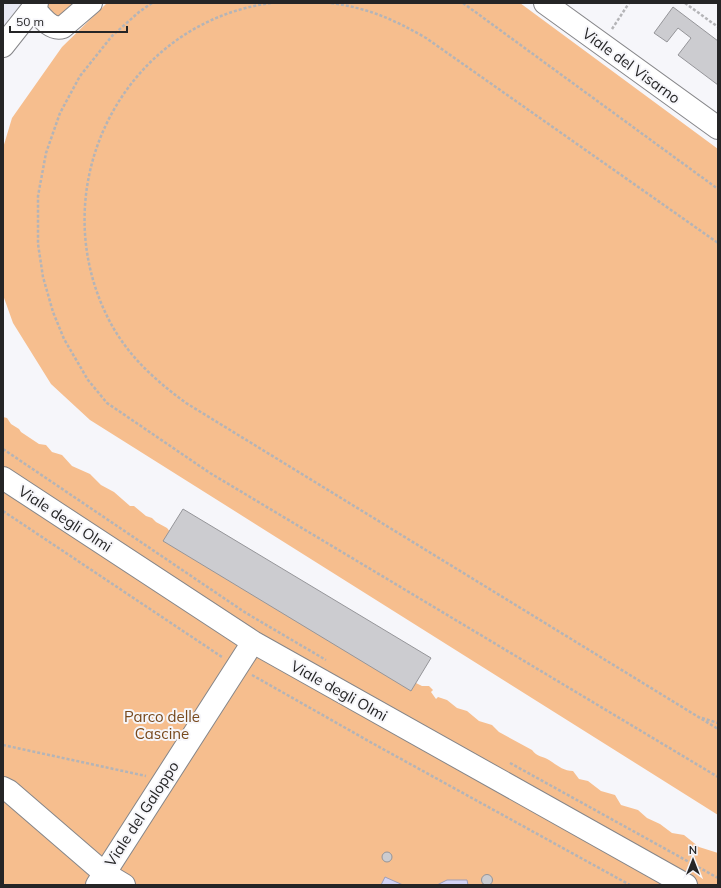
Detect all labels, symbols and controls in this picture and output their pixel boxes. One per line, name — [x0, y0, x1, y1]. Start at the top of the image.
scale bar — [10, 8, 127, 34]
text: 50 m — [16, 14, 44, 29]
street label: Viale del Visarno — [579, 24, 684, 108]
street label: Viale degli Olmi — [15, 481, 116, 556]
street label: Viale degli Olmi — [287, 656, 391, 725]
park label: Parco delle Cascine — [124, 707, 200, 743]
street label: Viale del Galoppo — [100, 757, 183, 870]
north arrow — [673, 840, 713, 880]
text: N — [689, 843, 697, 857]

